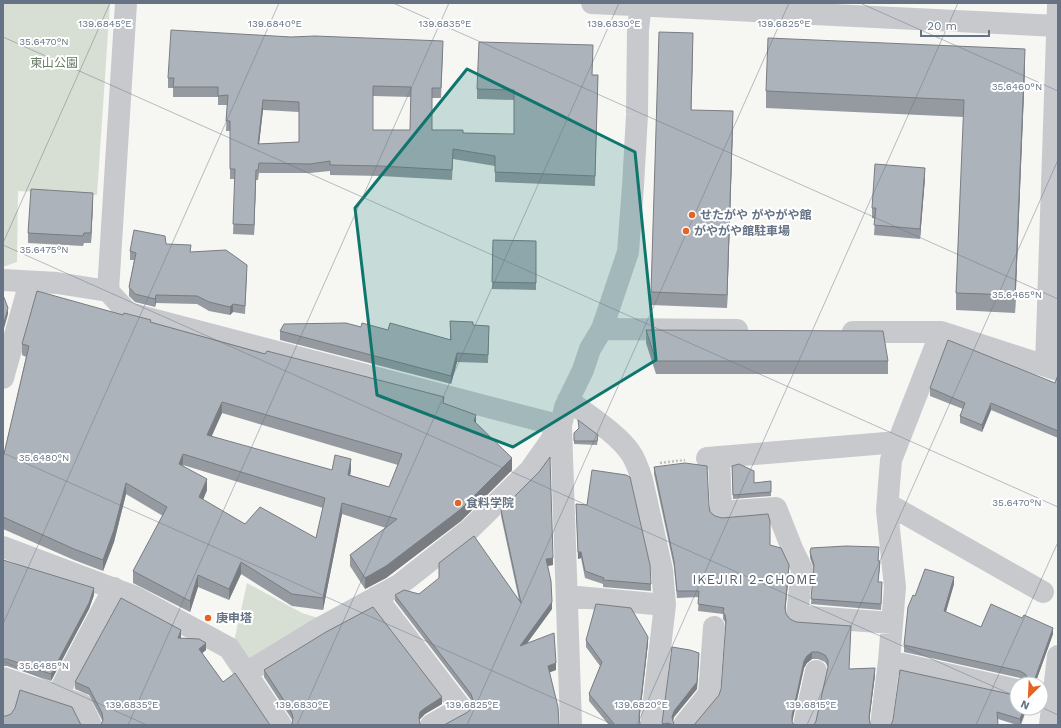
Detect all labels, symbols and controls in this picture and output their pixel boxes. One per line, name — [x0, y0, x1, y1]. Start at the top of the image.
scale bar — [921, 12, 989, 38]
text: 139.6845°E — [78, 18, 132, 29]
text: 139.6840°E — [248, 18, 302, 29]
text: 139.6835°E — [419, 18, 471, 29]
text: 139.6830°E — [587, 18, 641, 29]
text: 139.6825°E — [757, 18, 811, 29]
text: 20 m — [927, 19, 957, 33]
text: 35.6470°N — [19, 36, 69, 47]
park label: 東山公園 — [30, 56, 78, 70]
text: 35.6460°N — [992, 81, 1042, 92]
place label: せたがや がやがや館 — [700, 208, 811, 222]
marker: せたがや がやがや館 — [687, 210, 697, 220]
place label: がやがや館駐車場 — [694, 224, 790, 238]
marker: がやがや館駐車場 — [681, 226, 691, 236]
text: 35.6475°N — [19, 244, 69, 255]
text: 35.6465°N — [992, 289, 1042, 300]
text: 35.6480°N — [19, 452, 69, 463]
place label: 食料学院 — [466, 496, 514, 510]
text: 35.6470°N — [992, 497, 1042, 508]
marker: 食料学院 — [453, 498, 463, 508]
district label: IKEJIRI 2-CHOME — [692, 572, 818, 587]
place label: 庚申塔 — [216, 611, 252, 625]
marker: 庚申塔 — [203, 613, 213, 623]
text: 35.6485°N — [19, 660, 69, 671]
north arrow — [1009, 676, 1049, 716]
text: N — [1019, 697, 1032, 712]
text: 139.6835°E — [106, 699, 158, 710]
text: 139.6830°E — [275, 699, 329, 710]
text: 139.6825°E — [445, 699, 499, 710]
text: 139.6820°E — [614, 699, 668, 710]
text: 139.6815°E — [785, 699, 837, 710]

